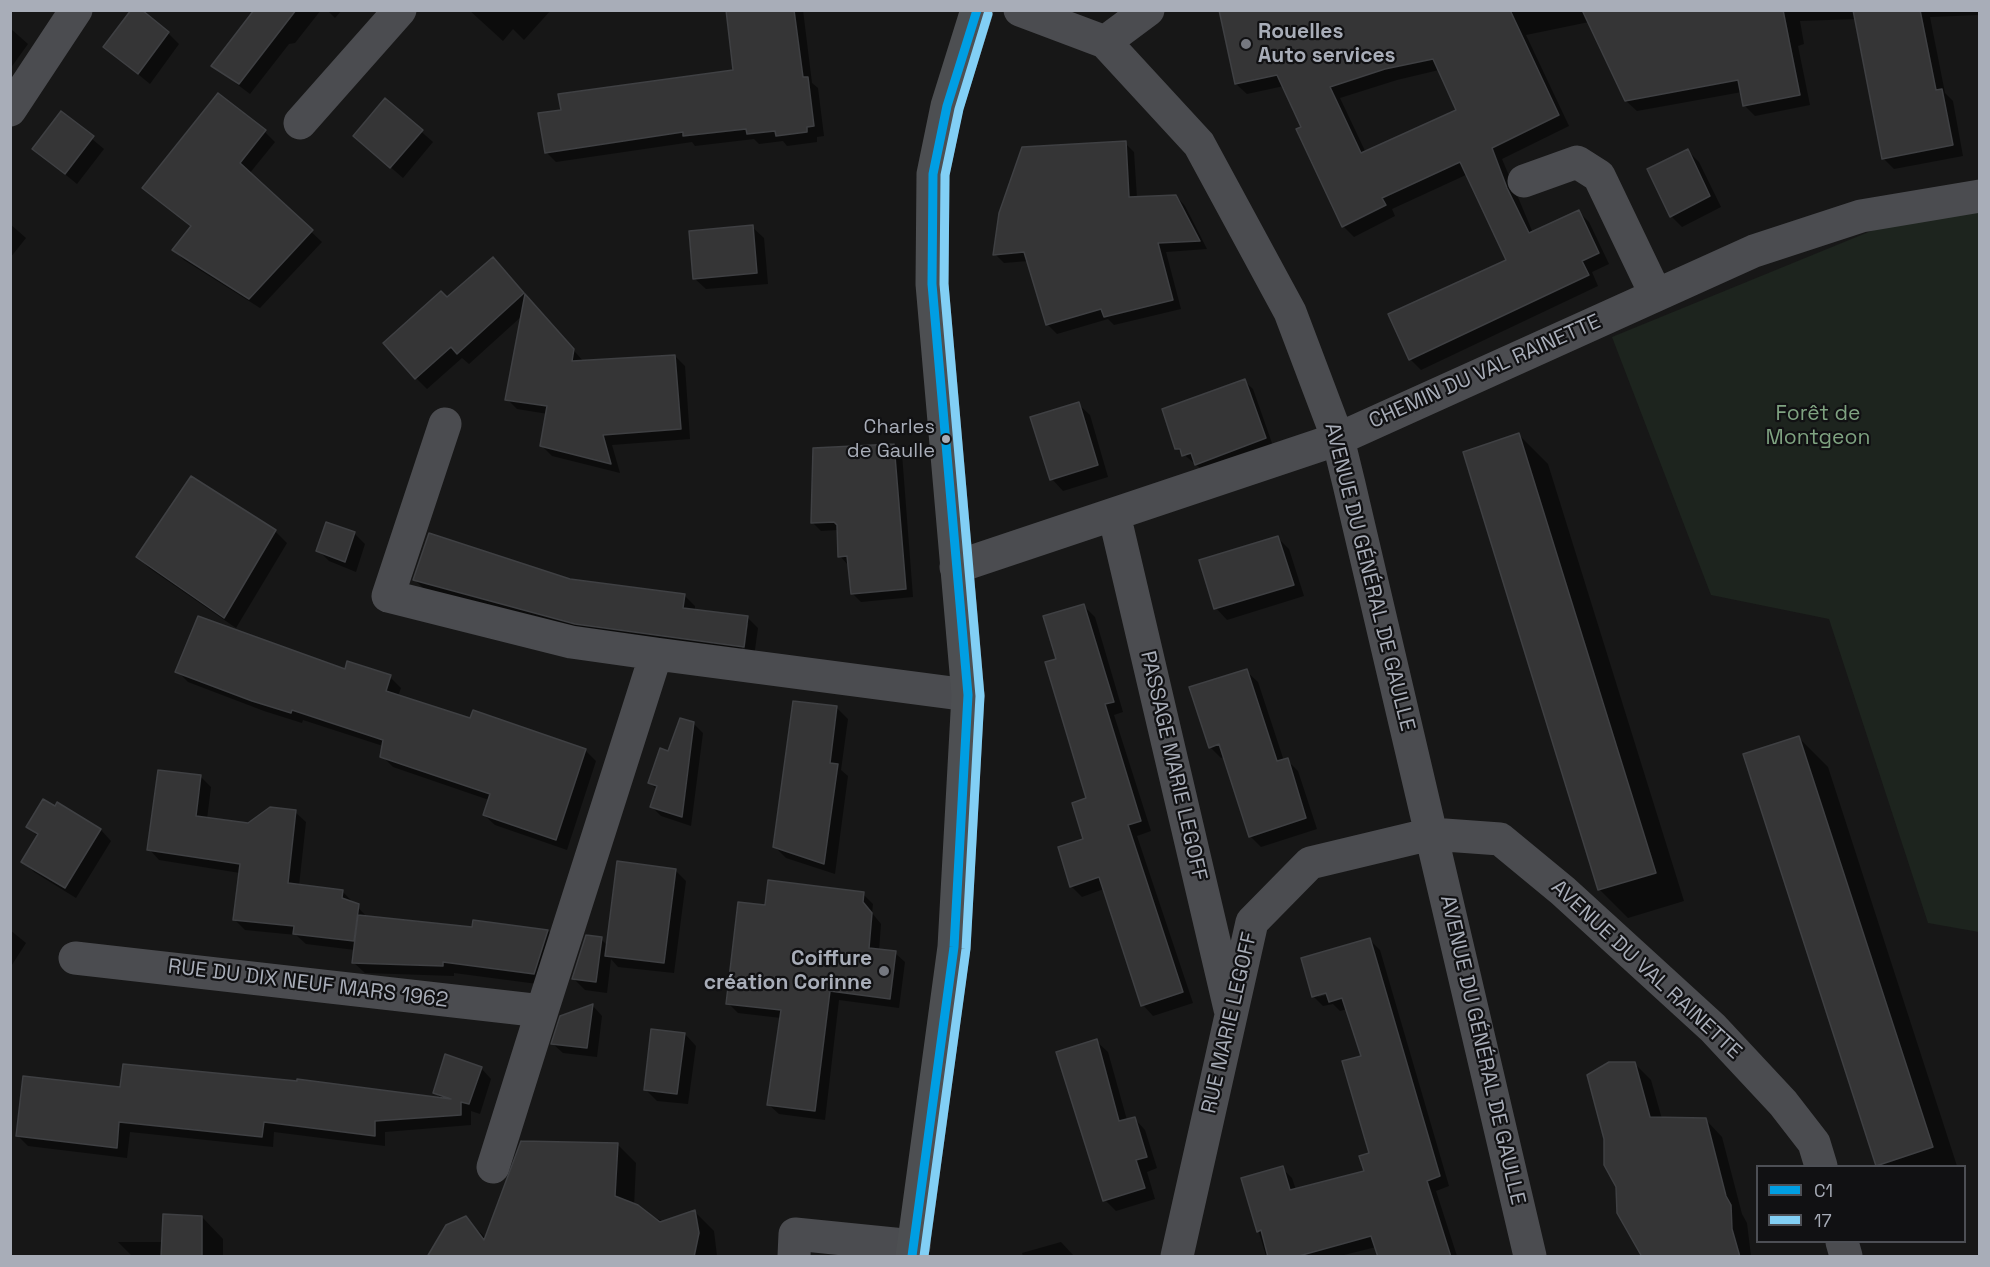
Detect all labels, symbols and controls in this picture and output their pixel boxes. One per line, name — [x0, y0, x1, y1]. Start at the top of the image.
place label: Rouelles Auto services — [1258, 19, 1396, 69]
marker: Rouelles Auto services — [1239, 37, 1253, 51]
street label: CHEMIN DU VAL RAINETTE — [1365, 309, 1605, 435]
park label: Forêt de Montgeon — [1766, 401, 1870, 451]
place label: Charles de Gaulle — [847, 416, 935, 463]
street label: AVENUE DU GÉNÉRAL DE GAULLE — [1318, 420, 1420, 734]
marker: Charles de Gaulle — [940, 433, 952, 445]
street label: PASSAGE MARIE LEGOFF — [1134, 649, 1212, 883]
street label: AVENUE DU VAL RAINETTE — [1546, 875, 1746, 1065]
street label: AVENUE DU GÉNÉRAL DE GAULLE — [1434, 893, 1530, 1207]
street label: RUE MARIE LEGOFF — [1197, 930, 1263, 1116]
place label: Coiffure création Corinne — [704, 946, 872, 996]
street label: RUE DU DIX NEUF MARS 1962 — [166, 954, 450, 1014]
marker: Coiffure création Corinne — [877, 964, 891, 978]
legend — [1756, 1165, 1966, 1243]
text: C1 — [1814, 1179, 1833, 1202]
text: 17 — [1814, 1209, 1832, 1232]

